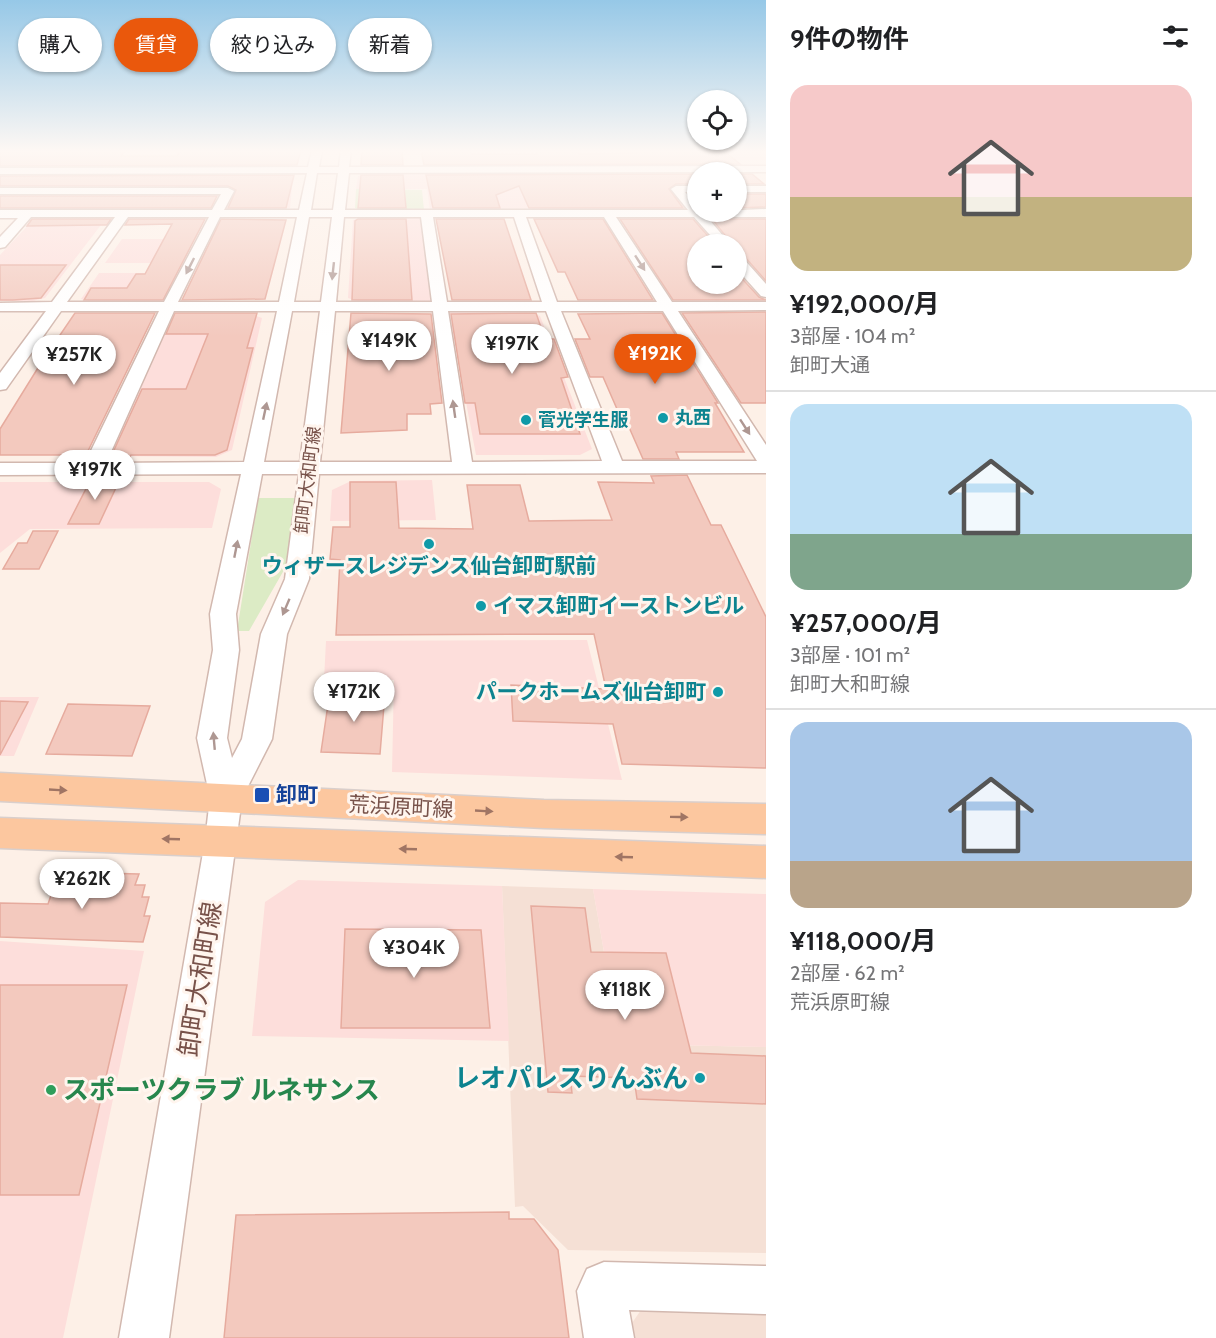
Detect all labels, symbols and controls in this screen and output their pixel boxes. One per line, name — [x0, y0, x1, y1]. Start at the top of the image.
chip: 購入 — [18, 18, 102, 72]
chip: 賃貸 — [114, 18, 198, 72]
chip: 絞り込み — [210, 18, 336, 72]
chip: 新着 — [348, 18, 432, 72]
icon: filters — [1159, 20, 1192, 53]
text: 9件の物件 — [790, 23, 909, 55]
map controls — [687, 90, 747, 294]
button: locate — [687, 90, 747, 150]
icon: home — [937, 124, 1045, 232]
button: + — [687, 162, 747, 222]
button: − — [687, 234, 747, 294]
one-way arrow — [634, 254, 645, 271]
one-way arrow — [185, 258, 195, 275]
one-way arrow — [328, 261, 338, 280]
text: ¥192,000/月 — [790, 288, 940, 320]
pin: ¥149K — [347, 321, 431, 372]
pin: ¥197K — [470, 324, 554, 375]
text: 3部屋 · 104 m² — [790, 324, 915, 348]
text: ¥149K — [361, 328, 417, 352]
text: ¥197K — [485, 331, 539, 355]
pin: ¥192K — [613, 334, 697, 385]
pin: ¥257K — [32, 335, 116, 386]
text: ¥192K — [628, 341, 682, 365]
text: ¥257K — [46, 342, 102, 366]
text: 卸町大通 — [790, 353, 870, 377]
one-way arrow — [450, 400, 459, 419]
one-way arrow — [260, 401, 270, 420]
place label: 丸西 — [675, 407, 711, 429]
place label: 菅光学生服 — [538, 409, 629, 431]
marker: 丸西 — [656, 411, 670, 425]
marker: 菅光学生服 — [519, 413, 533, 427]
one-way arrow — [739, 419, 750, 435]
street label: 卸町大和町線 — [291, 425, 325, 535]
icon: home — [937, 443, 1045, 551]
pin: ¥197K — [53, 450, 137, 501]
text: ¥197K — [68, 457, 122, 481]
marker: ウィザースレジデンス仙台卸町駅前 — [422, 537, 436, 551]
one-way arrow — [232, 539, 241, 558]
place label: ウィザースレジデンス仙台卸町駅前 — [262, 553, 596, 578]
place label: イマス卸町イーストンビル — [493, 593, 744, 618]
one-way arrow — [280, 598, 290, 616]
marker: イマス卸町イーストンビル — [474, 599, 488, 613]
text: ¥257,000/月 — [790, 607, 942, 639]
text: 3部屋 · 101 m² — [790, 643, 910, 667]
pin: ¥172K — [312, 672, 396, 723]
text: 卸町大和町線 — [790, 672, 910, 696]
text: ¥172K — [328, 679, 380, 703]
place label: パークホームズ仙台卸町 — [476, 679, 706, 704]
marker: パークホームズ仙台卸町 — [711, 685, 725, 699]
one-way arrow — [209, 732, 219, 751]
icon: home — [937, 761, 1045, 869]
place label: 卸町 — [276, 782, 318, 807]
one-way arrow — [49, 785, 68, 795]
marker: 卸町 — [253, 786, 271, 804]
street label: 荒浜原町線 — [348, 791, 454, 822]
one-way arrow — [474, 806, 493, 815]
one-way arrow — [669, 812, 688, 822]
one-way arrow — [161, 834, 180, 844]
one-way arrow — [398, 844, 417, 853]
one-way arrow — [614, 852, 633, 861]
pin: ¥262K — [40, 859, 124, 910]
text: ¥262K — [53, 866, 111, 890]
street label: 卸町大和町線 — [172, 899, 228, 1059]
text: ¥118,000/月 — [790, 925, 936, 957]
pin: ¥304K — [372, 928, 456, 979]
text: ¥304K — [383, 935, 445, 959]
text: 2部屋 · 62 m² — [790, 961, 905, 985]
pin: ¥118K — [583, 970, 667, 1021]
text: ¥118K — [599, 977, 651, 1001]
text: 荒浜原町線 — [790, 990, 890, 1014]
place label: レオパレスりんぶん — [454, 1062, 688, 1094]
marker: レオパレスりんぶん — [693, 1071, 707, 1085]
place label: スポーツクラブ ルネサンス — [63, 1074, 380, 1106]
marker: スポーツクラブ ルネサンス — [44, 1083, 58, 1097]

